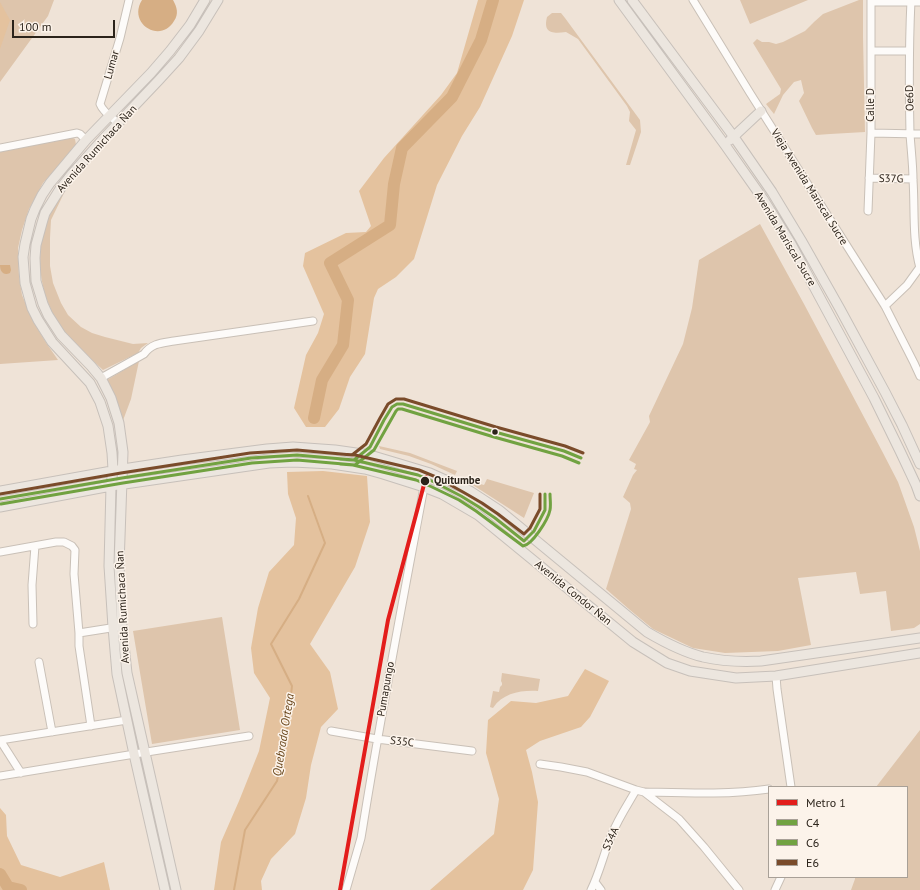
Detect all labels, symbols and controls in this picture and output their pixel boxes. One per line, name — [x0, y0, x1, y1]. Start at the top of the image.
scale bar — [14, 12, 117, 38]
text: 100 m — [19, 19, 52, 34]
street label: Lumar — [102, 49, 122, 81]
street label: Oe6D — [903, 85, 917, 111]
street label: Calle D — [864, 88, 878, 122]
street label: Avenida Rumichaca Ñan — [54, 103, 140, 195]
street label: Vieja Avenida Mariscal Sucre — [768, 127, 850, 247]
street label: S37G — [879, 172, 903, 186]
street label: Avenida Mariscal Sucre — [751, 189, 819, 289]
unlabelled marker — [490, 427, 500, 437]
place label: Quitumbe — [434, 474, 480, 488]
marker: Quitumbe — [419, 475, 431, 487]
street label: Avenida Rumichaca Ñan — [113, 550, 133, 664]
street label: Avenida Condor Ñan — [532, 558, 614, 628]
street label: Pumapungo — [375, 660, 397, 718]
water label: Quebrada Ortega — [270, 693, 298, 777]
street label: S35C — [389, 734, 415, 750]
legend — [768, 786, 908, 878]
text: Metro 1 — [806, 795, 846, 810]
text: C4 — [806, 815, 819, 830]
street label: S34A — [600, 825, 622, 853]
text: C6 — [806, 835, 819, 850]
text: E6 — [806, 855, 819, 870]

